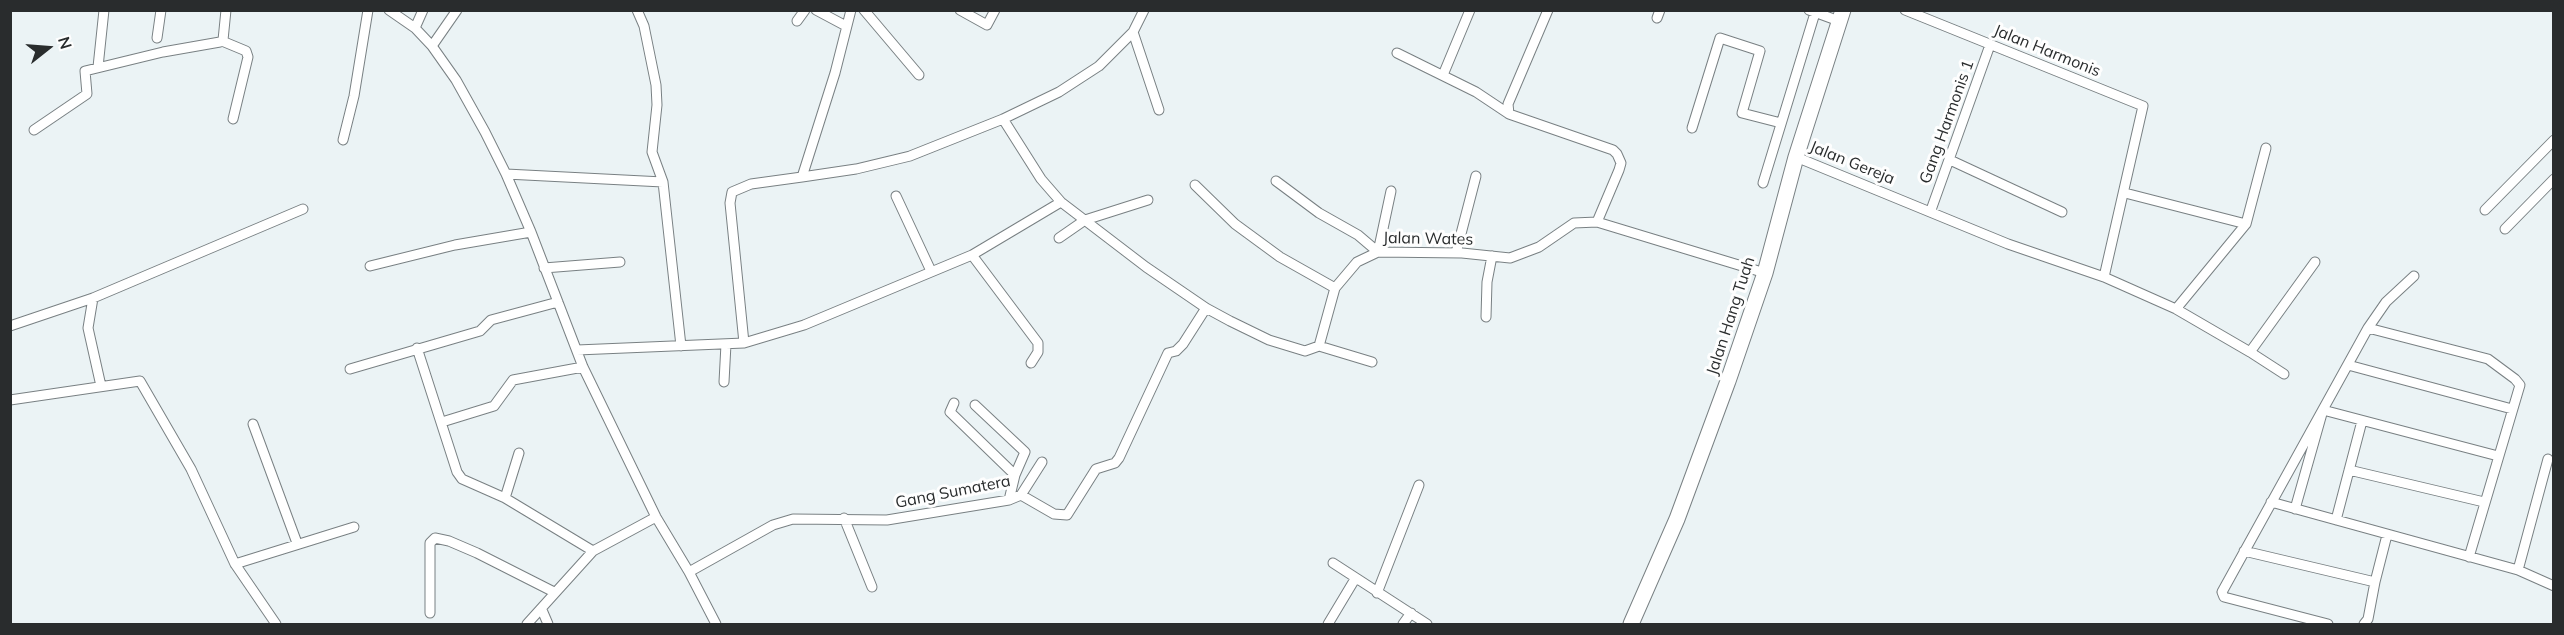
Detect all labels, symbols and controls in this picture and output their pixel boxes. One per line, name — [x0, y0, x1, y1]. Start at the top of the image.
north arrow — [18, 18, 78, 78]
street label: Jalan Harmonis — [1991, 21, 2103, 81]
text: N — [54, 34, 77, 51]
street label: Gang Harmonis 1 — [1916, 58, 1978, 186]
street label: Jalan Gereja — [1807, 137, 1897, 189]
street label: Jalan Wates — [1383, 229, 1473, 249]
street label: Jalan Hang Tuah — [1703, 254, 1759, 378]
street label: Gang Sumatera — [894, 471, 1012, 513]

